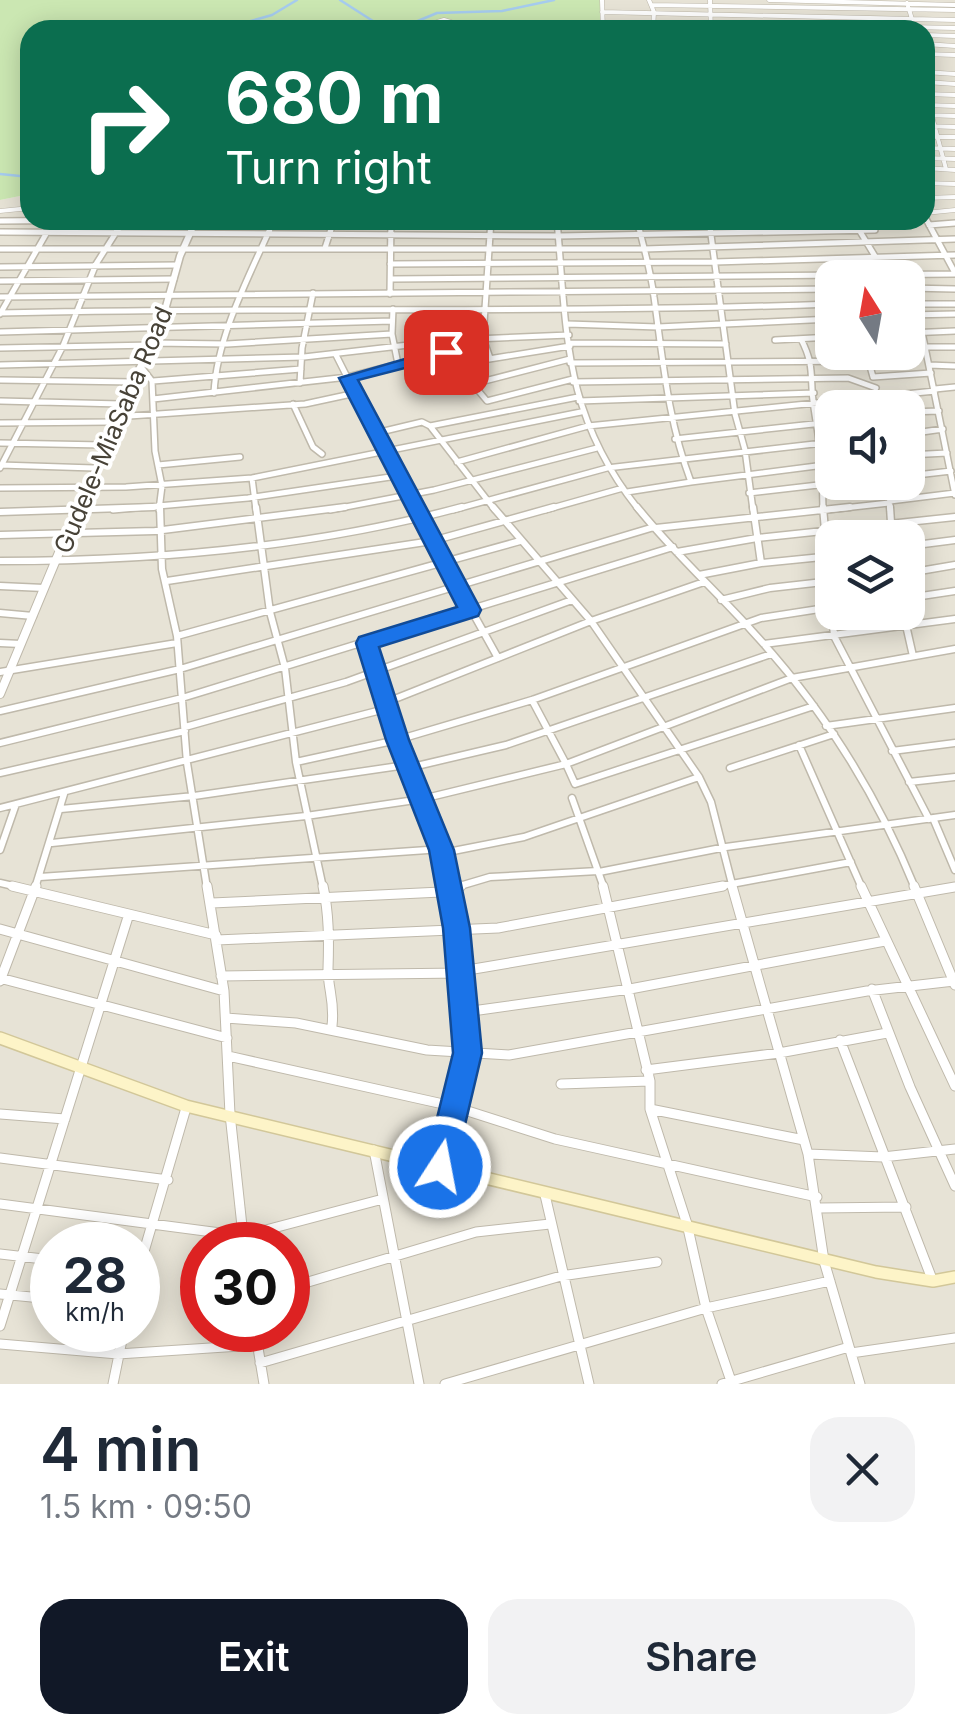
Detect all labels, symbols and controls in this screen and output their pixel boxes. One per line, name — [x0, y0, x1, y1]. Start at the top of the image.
text: 680 m — [225, 55, 444, 140]
icon: right — [60, 60, 190, 190]
text: Turn right — [225, 140, 432, 195]
north arrow — [815, 260, 925, 370]
map controls — [815, 260, 925, 630]
street label: Gudele-MiaSaba Road — [47, 302, 179, 558]
pin — [404, 310, 489, 395]
icon: arrive — [419, 325, 474, 380]
button: sound — [815, 390, 925, 500]
button: layers — [815, 520, 925, 630]
position arrow — [388, 1115, 492, 1219]
speed limit sign: 30 — [180, 1222, 310, 1352]
text: 28 — [63, 1245, 127, 1305]
text: km/h — [65, 1297, 125, 1327]
text: 4 min — [40, 1413, 202, 1485]
button: close — [810, 1417, 915, 1522]
text: 1.5 km · 09:50 — [40, 1487, 252, 1526]
button: Exit — [40, 1599, 468, 1714]
button: Share — [488, 1599, 915, 1714]

